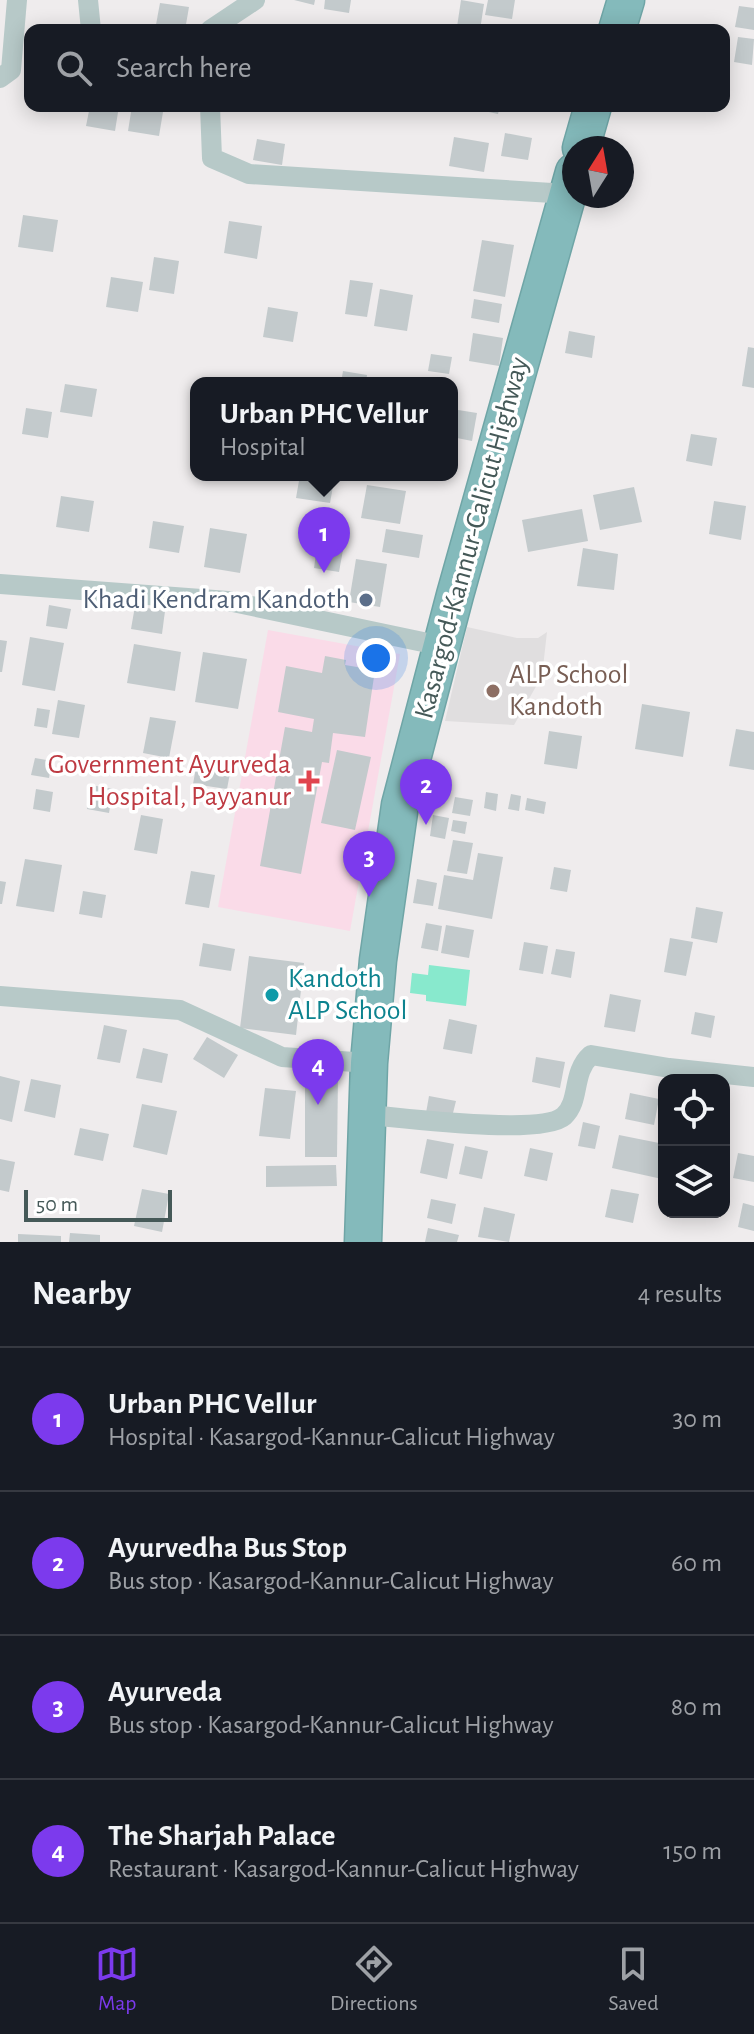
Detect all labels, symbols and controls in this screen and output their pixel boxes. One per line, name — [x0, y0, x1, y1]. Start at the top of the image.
search box — [24, 24, 730, 112]
icon: search — [52, 46, 96, 90]
text: Search here — [116, 53, 252, 83]
north arrow — [562, 136, 634, 208]
street label: Kasargod-Kannur-Calicut Highway — [410, 354, 534, 722]
popup — [190, 377, 458, 481]
text: Urban PHC Vellur — [220, 399, 428, 429]
text: Hospital — [220, 434, 306, 460]
pin: 1 — [298, 507, 350, 573]
place label: Khadi Kendram Kandoth — [82, 586, 350, 614]
marker: Khadi Kendram Kandoth — [357, 591, 375, 609]
your location — [356, 638, 396, 678]
place label: ALP School Kandoth — [509, 661, 628, 721]
marker: ALP School Kandoth — [484, 682, 502, 700]
place label: Government Ayurveda Hospital, Payyanur — [48, 751, 291, 811]
pin: 2 — [400, 759, 452, 825]
marker: Government Ayurveda Hospital, Payyanur — [298, 770, 320, 792]
pin: 3 — [343, 831, 395, 897]
place label: Kandoth ALP School — [288, 965, 407, 1025]
marker: Kandoth ALP School — [263, 986, 281, 1004]
pin: 4 — [292, 1039, 344, 1105]
map controls — [658, 1074, 730, 1218]
button: locate — [658, 1074, 730, 1146]
button: layers — [658, 1146, 730, 1218]
scale bar — [24, 1186, 172, 1222]
text: 50 m — [36, 1193, 78, 1215]
text: Nearby — [32, 1277, 131, 1311]
text: 4 results — [638, 1281, 722, 1307]
text: Urban PHC Vellur — [108, 1389, 316, 1419]
text: 1 — [53, 1406, 63, 1432]
text: 30 m — [672, 1406, 722, 1432]
text: Hospital · Kasargod-Kannur-Calicut Highway — [108, 1424, 555, 1450]
text: Ayurvedha Bus Stop — [108, 1533, 347, 1563]
text: 2 — [52, 1550, 64, 1576]
text: 60 m — [671, 1550, 722, 1576]
text: Bus stop · Kasargod-Kannur-Calicut Highway — [108, 1568, 554, 1594]
text: Ayurveda — [108, 1677, 222, 1707]
text: 3 — [52, 1694, 64, 1720]
text: 80 m — [671, 1694, 722, 1720]
text: Bus stop · Kasargod-Kannur-Calicut Highway — [108, 1712, 554, 1738]
text: The Sharjah Palace — [108, 1821, 335, 1851]
text: 4 — [51, 1838, 65, 1864]
text: 150 m — [663, 1838, 722, 1864]
text: Restaurant · Kasargod-Kannur-Calicut Highway — [108, 1856, 579, 1882]
tab: Map — [95, 1942, 139, 2016]
tab: Directions — [330, 1942, 418, 2016]
tab: Saved — [608, 1942, 659, 2016]

